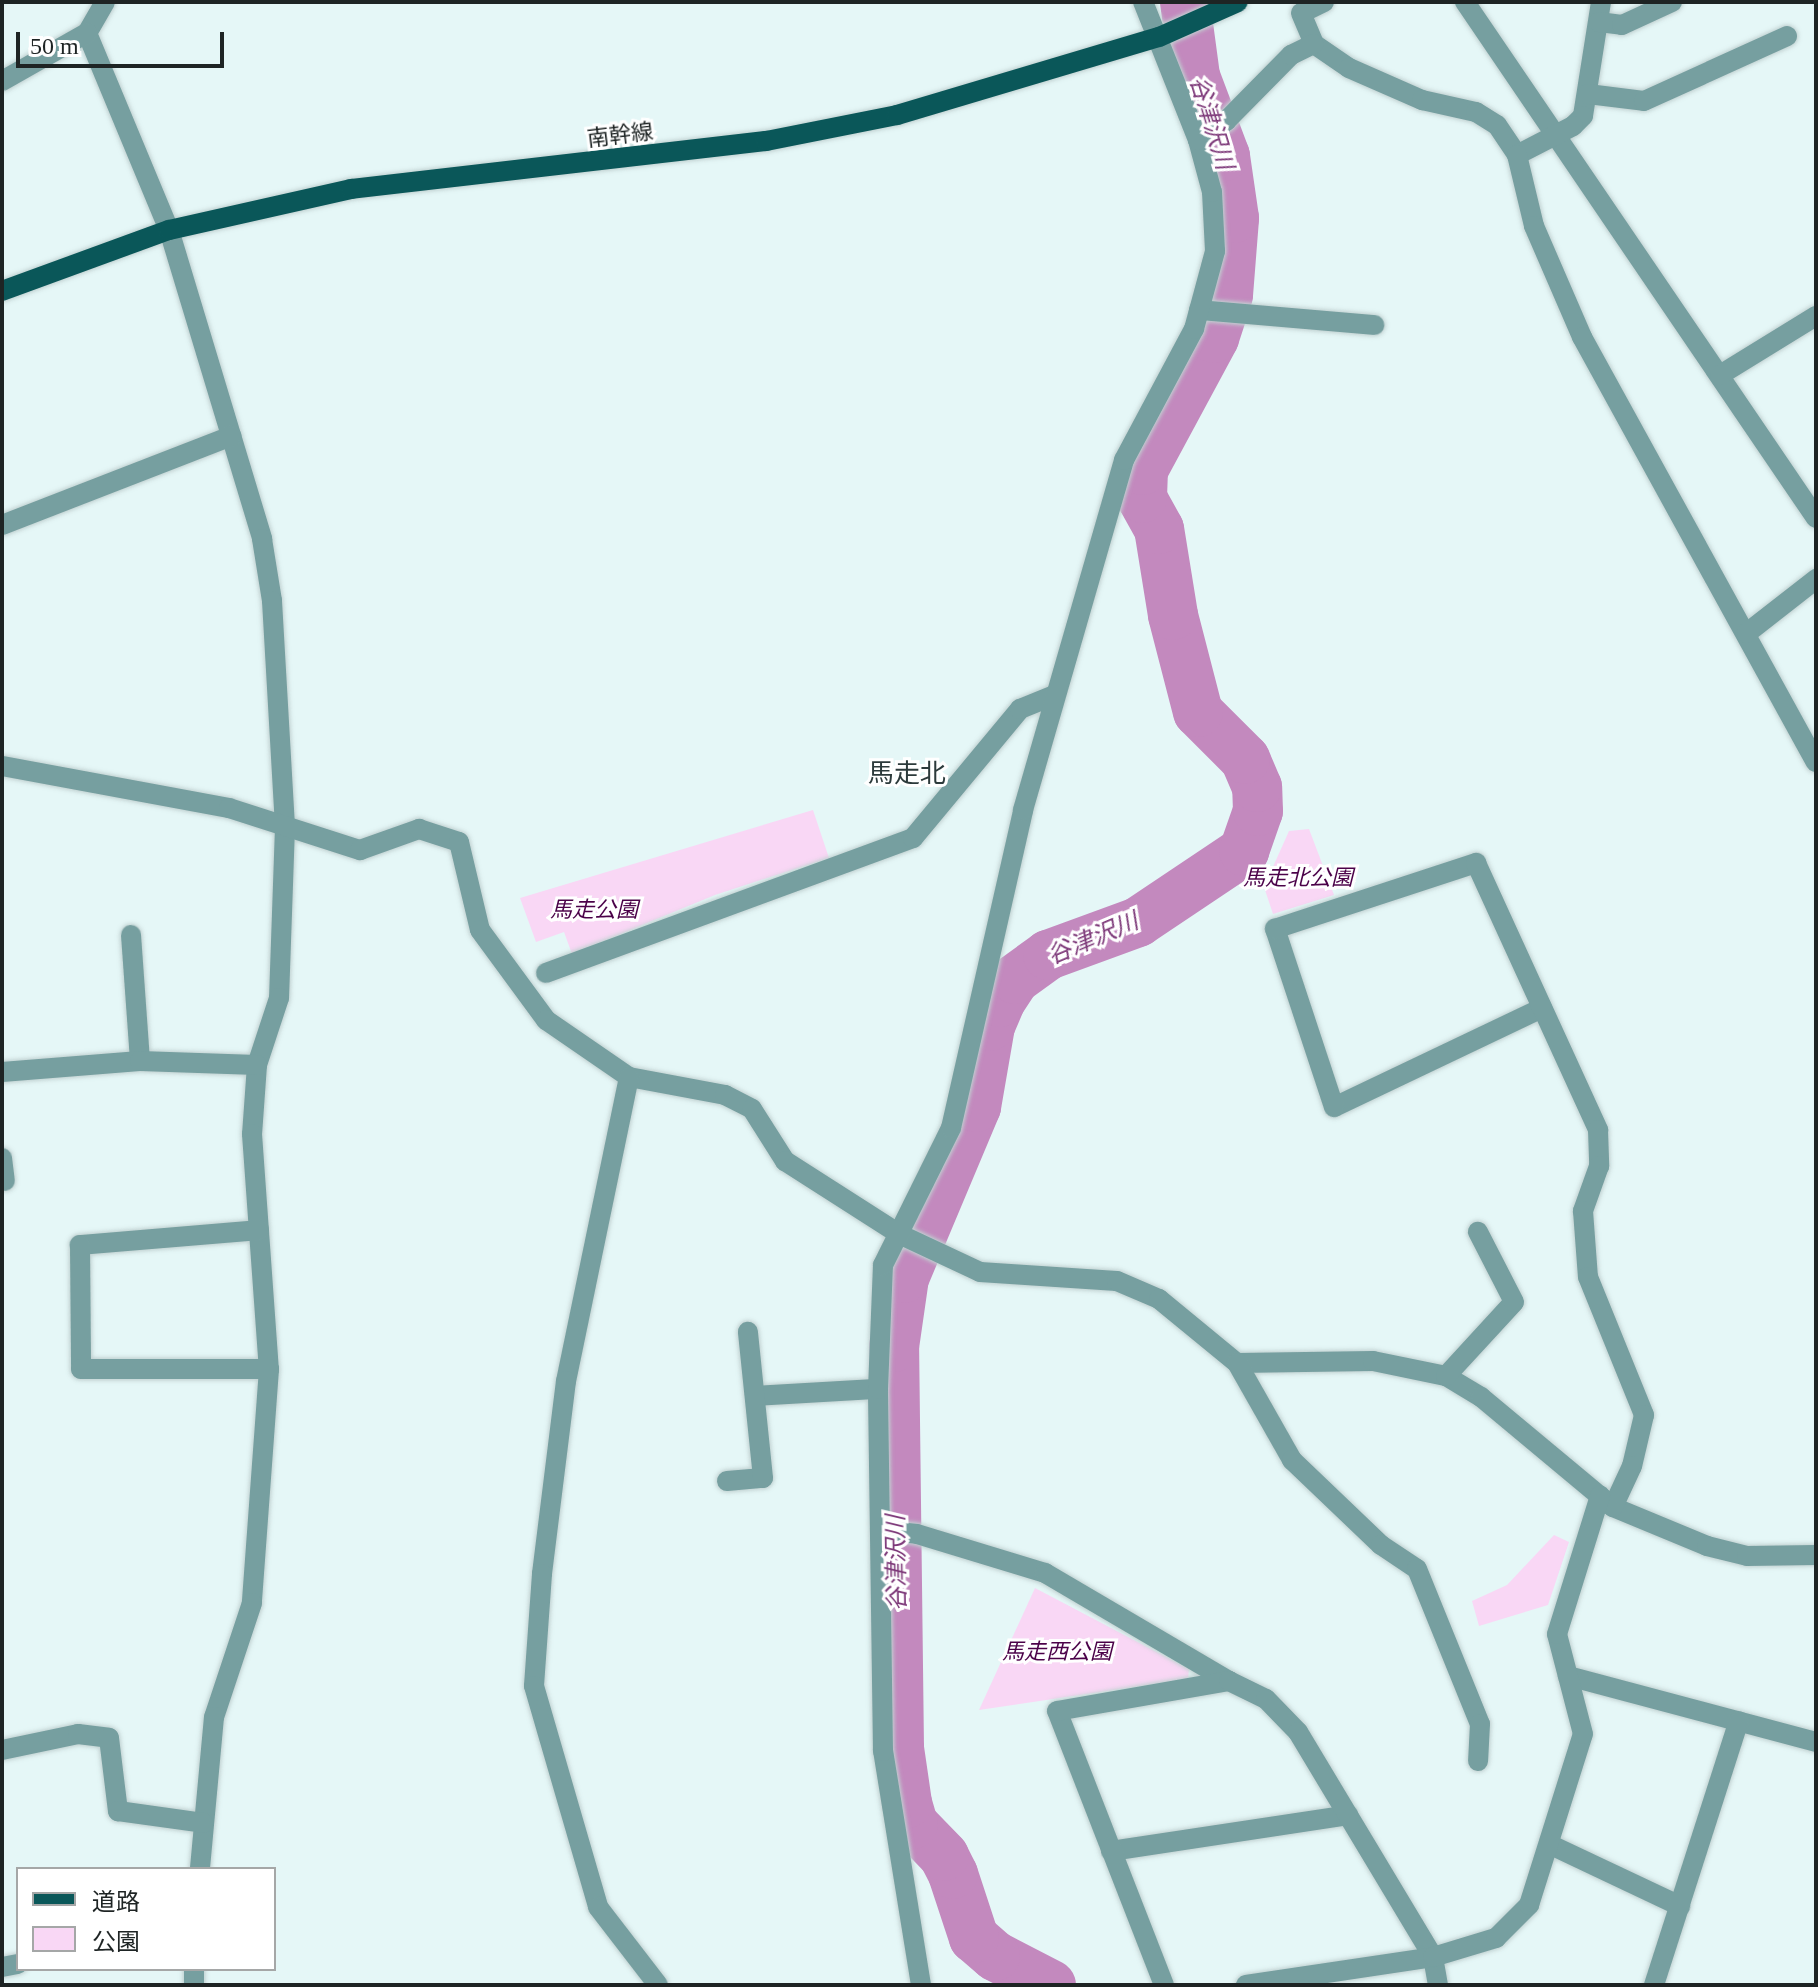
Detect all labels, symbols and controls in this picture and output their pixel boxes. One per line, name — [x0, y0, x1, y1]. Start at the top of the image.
scale bar — [20, 16, 228, 66]
text: 50 m — [30, 33, 79, 59]
water label: 谷津沢川 — [1183, 73, 1239, 173]
street label: 南幹線 — [586, 118, 654, 152]
district label: 馬走北 — [868, 758, 946, 790]
park label: 馬走北公園 — [1243, 865, 1353, 891]
park label: 馬走公園 — [550, 897, 638, 923]
water label: 谷津沢川 — [1043, 907, 1143, 971]
water label: 谷津沢川 — [882, 1515, 912, 1611]
park label: 馬走西公園 — [1002, 1639, 1112, 1665]
legend — [16, 1867, 276, 1971]
text: 道路 — [92, 1889, 140, 1915]
text: 公園 — [92, 1929, 140, 1955]

